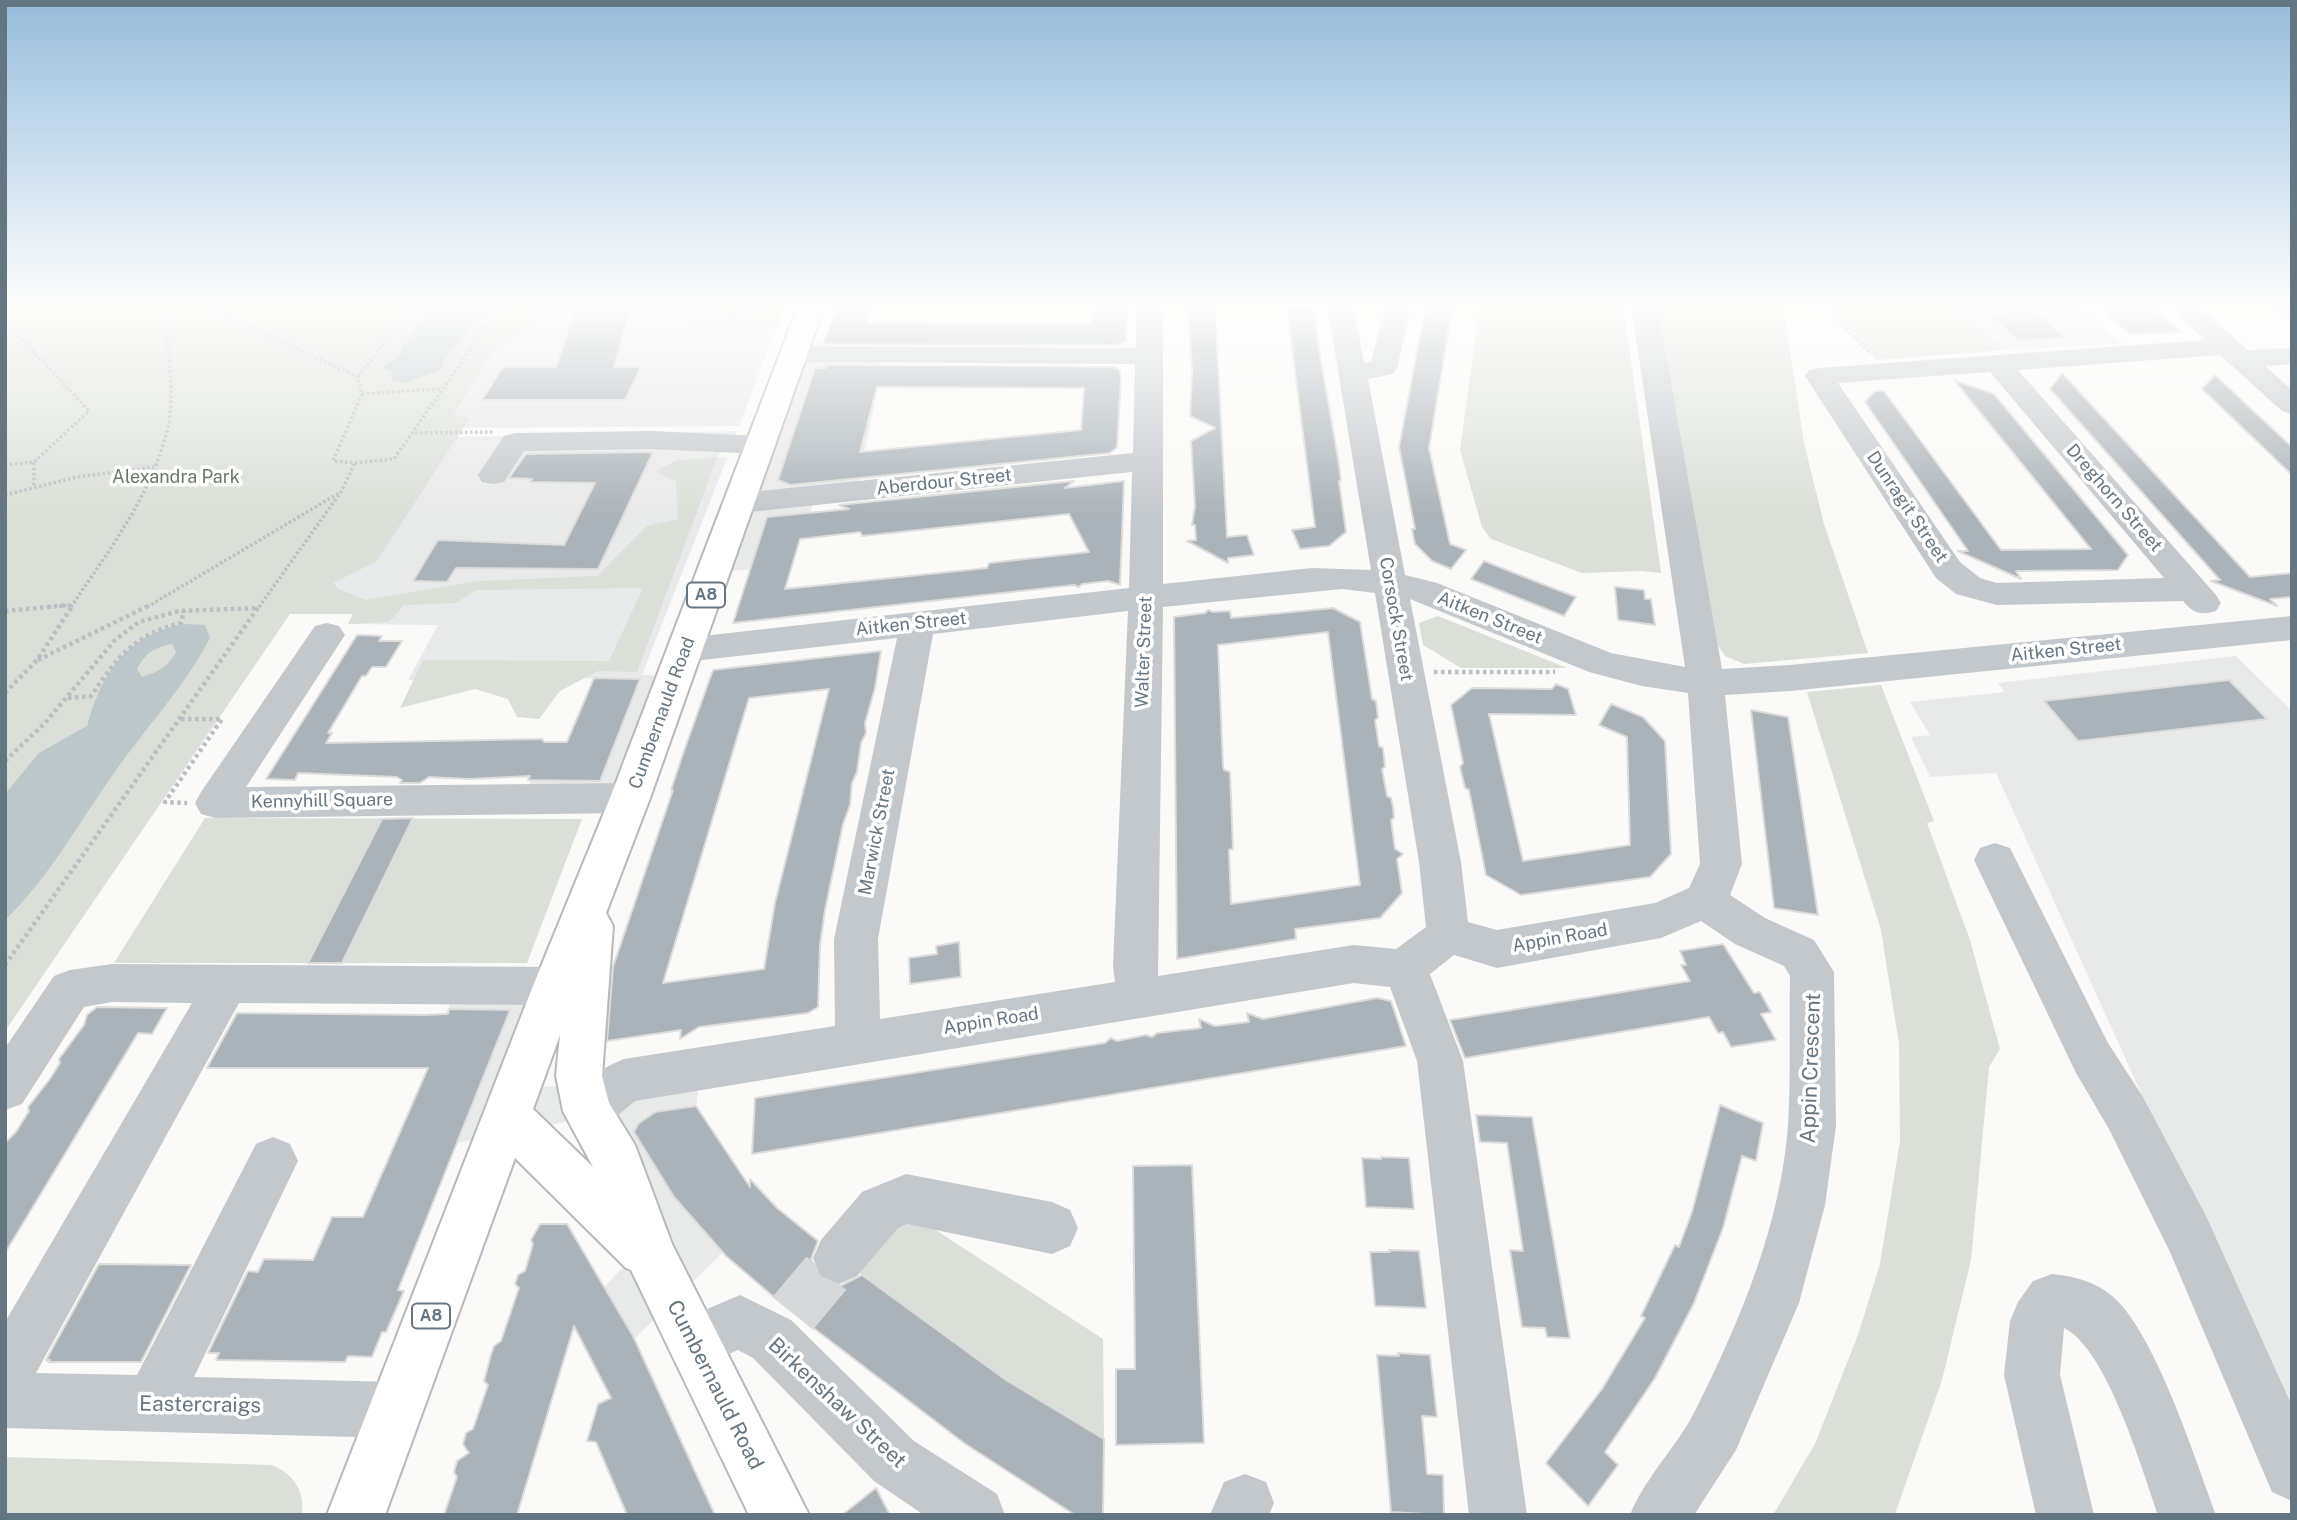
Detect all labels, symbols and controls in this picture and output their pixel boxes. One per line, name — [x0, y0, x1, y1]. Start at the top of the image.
street label: Dreghorn Street — [2061, 440, 2167, 556]
street label: Dunragit Street — [1862, 447, 1952, 567]
street label: Aberdour Street — [875, 464, 1013, 500]
park label: Alexandra Park — [112, 466, 240, 488]
street label: Corsock Street — [1374, 555, 1418, 683]
road number: A8 — [687, 582, 725, 608]
street label: Aitken Street — [1434, 587, 1546, 649]
street label: Walter Street — [1131, 596, 1157, 708]
street label: Aitken Street — [854, 607, 968, 641]
street label: Aitken Street — [2009, 633, 2123, 667]
street label: Cumbernauld Road — [624, 634, 700, 792]
street label: Marwick Street — [854, 767, 900, 897]
street label: Kennyhill Square — [251, 789, 393, 813]
street label: Appin Road — [1511, 919, 1609, 957]
street label: Appin Crescent — [1796, 992, 1826, 1144]
street label: Appin Road — [942, 1003, 1040, 1039]
street label: Cumbernauld Road — [661, 1296, 769, 1474]
road number: A8 — [412, 1304, 450, 1328]
street label: Birkenshaw Street — [763, 1333, 911, 1473]
street label: Eastercraigs — [139, 1391, 261, 1419]

